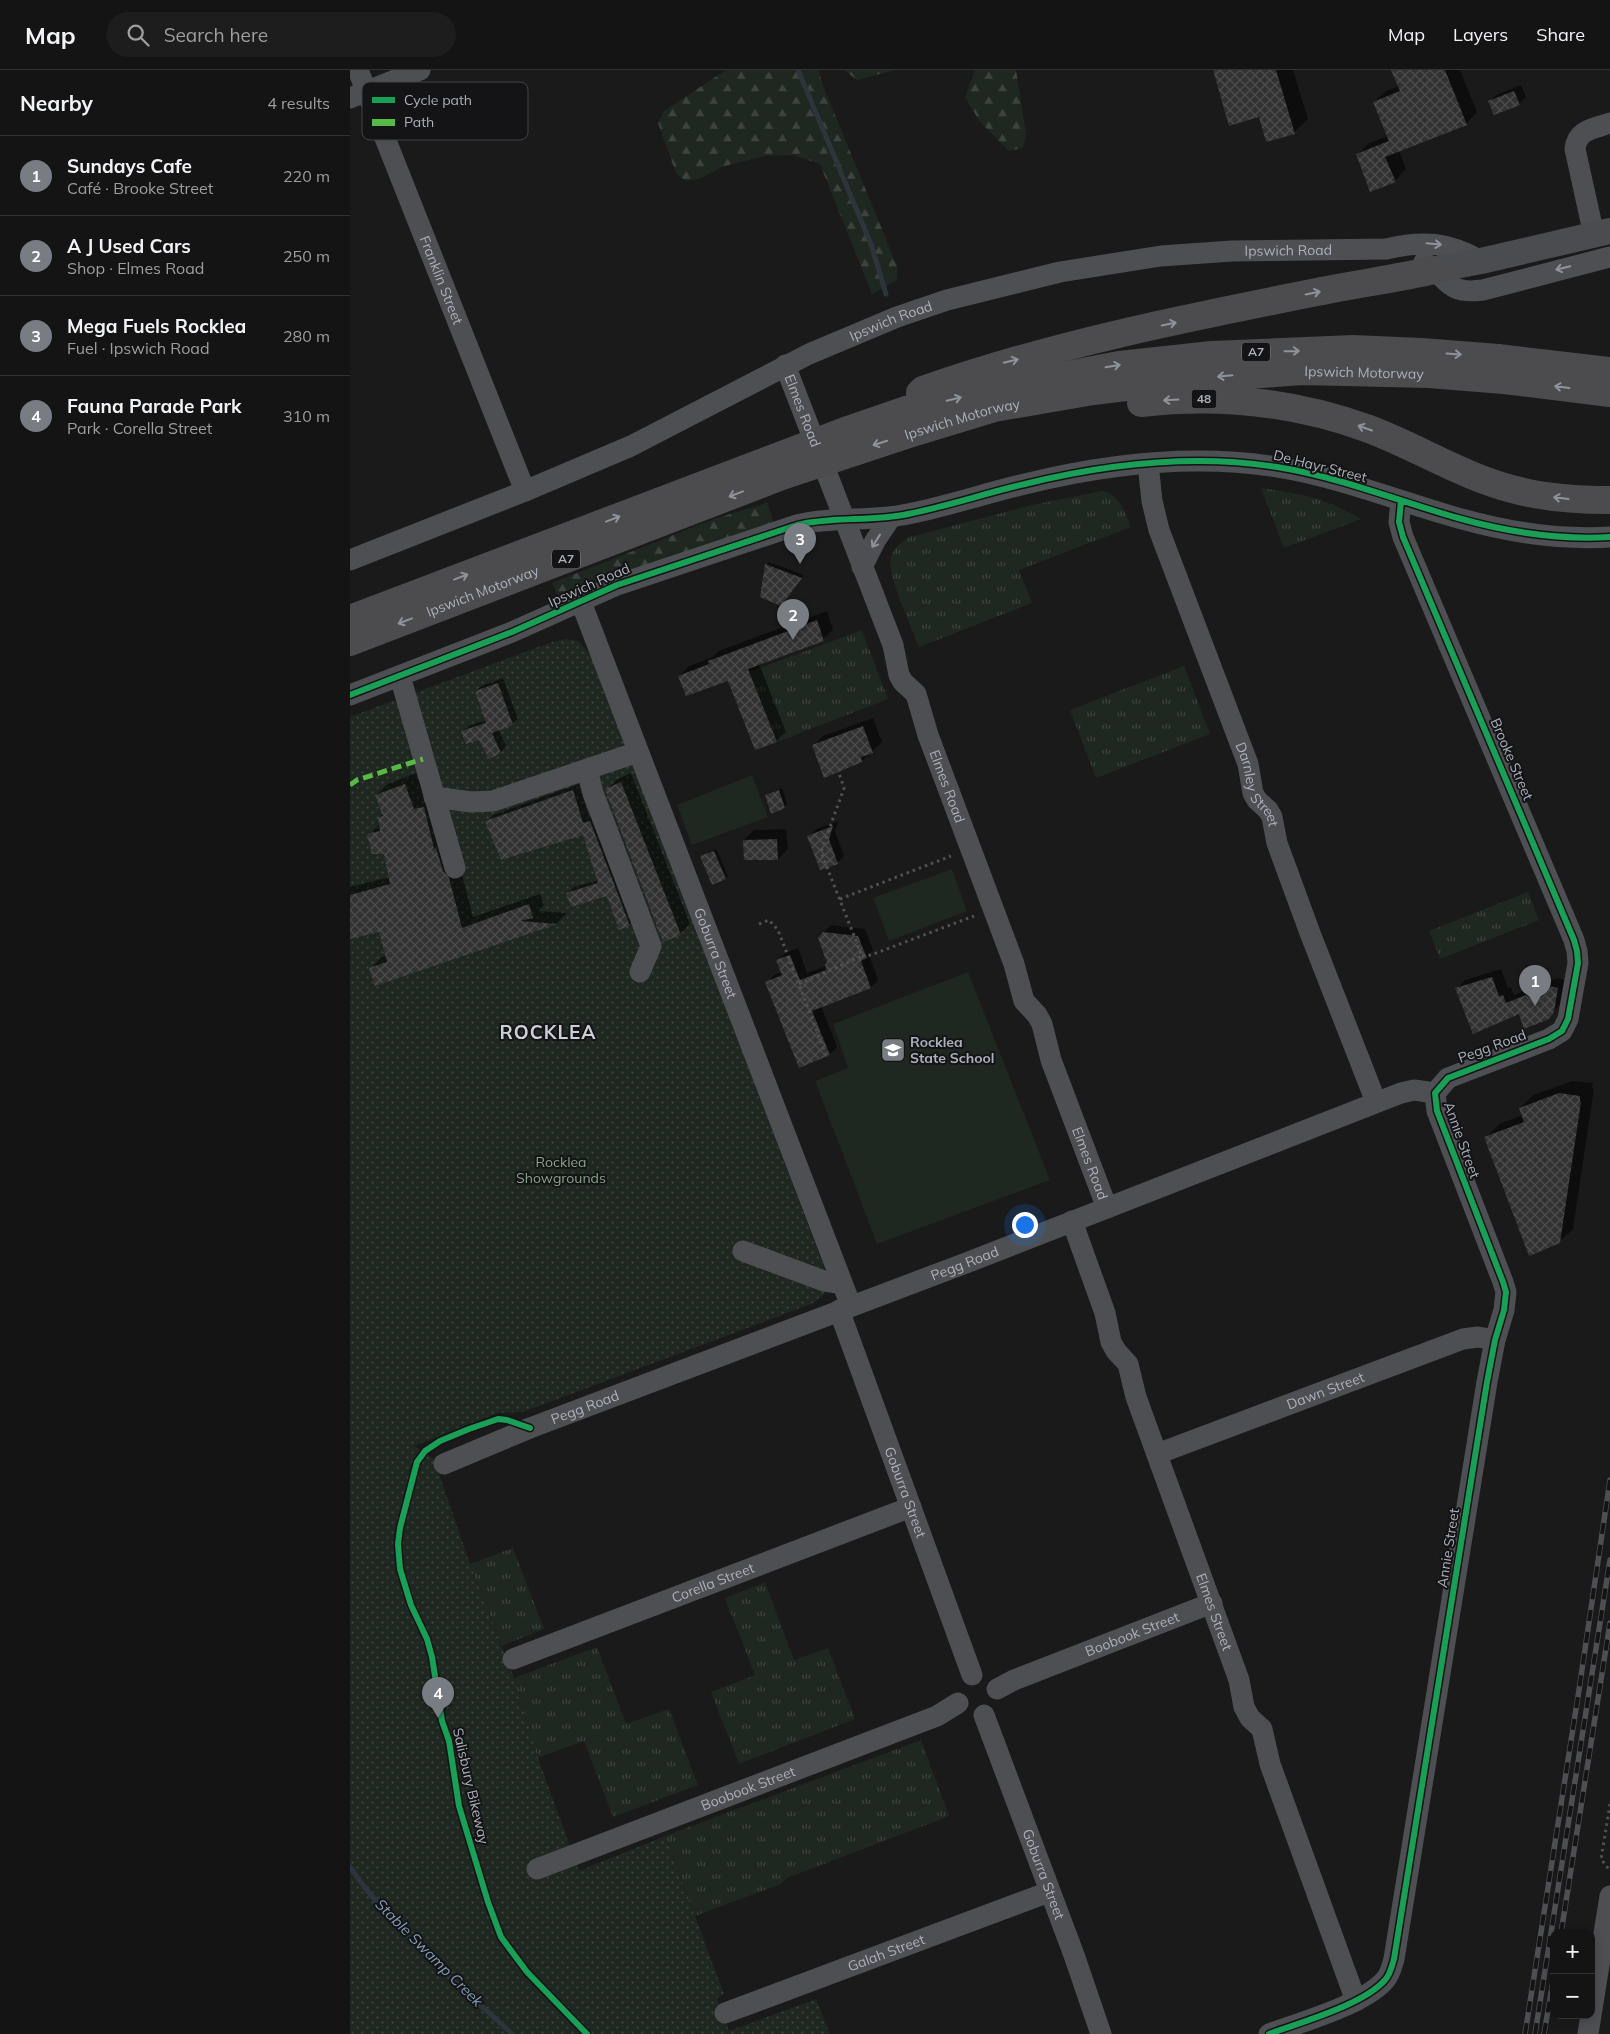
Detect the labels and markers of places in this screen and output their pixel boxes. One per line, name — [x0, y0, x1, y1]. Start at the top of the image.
pin: 3 — [784, 523, 816, 564]
pin: 2 — [777, 599, 809, 640]
pin: 1 — [1519, 965, 1551, 1006]
place label: Rocklea State School — [910, 1033, 994, 1067]
school or university icon: Rocklea State School — [880, 1037, 906, 1063]
pin: 4 — [422, 1677, 454, 1718]

